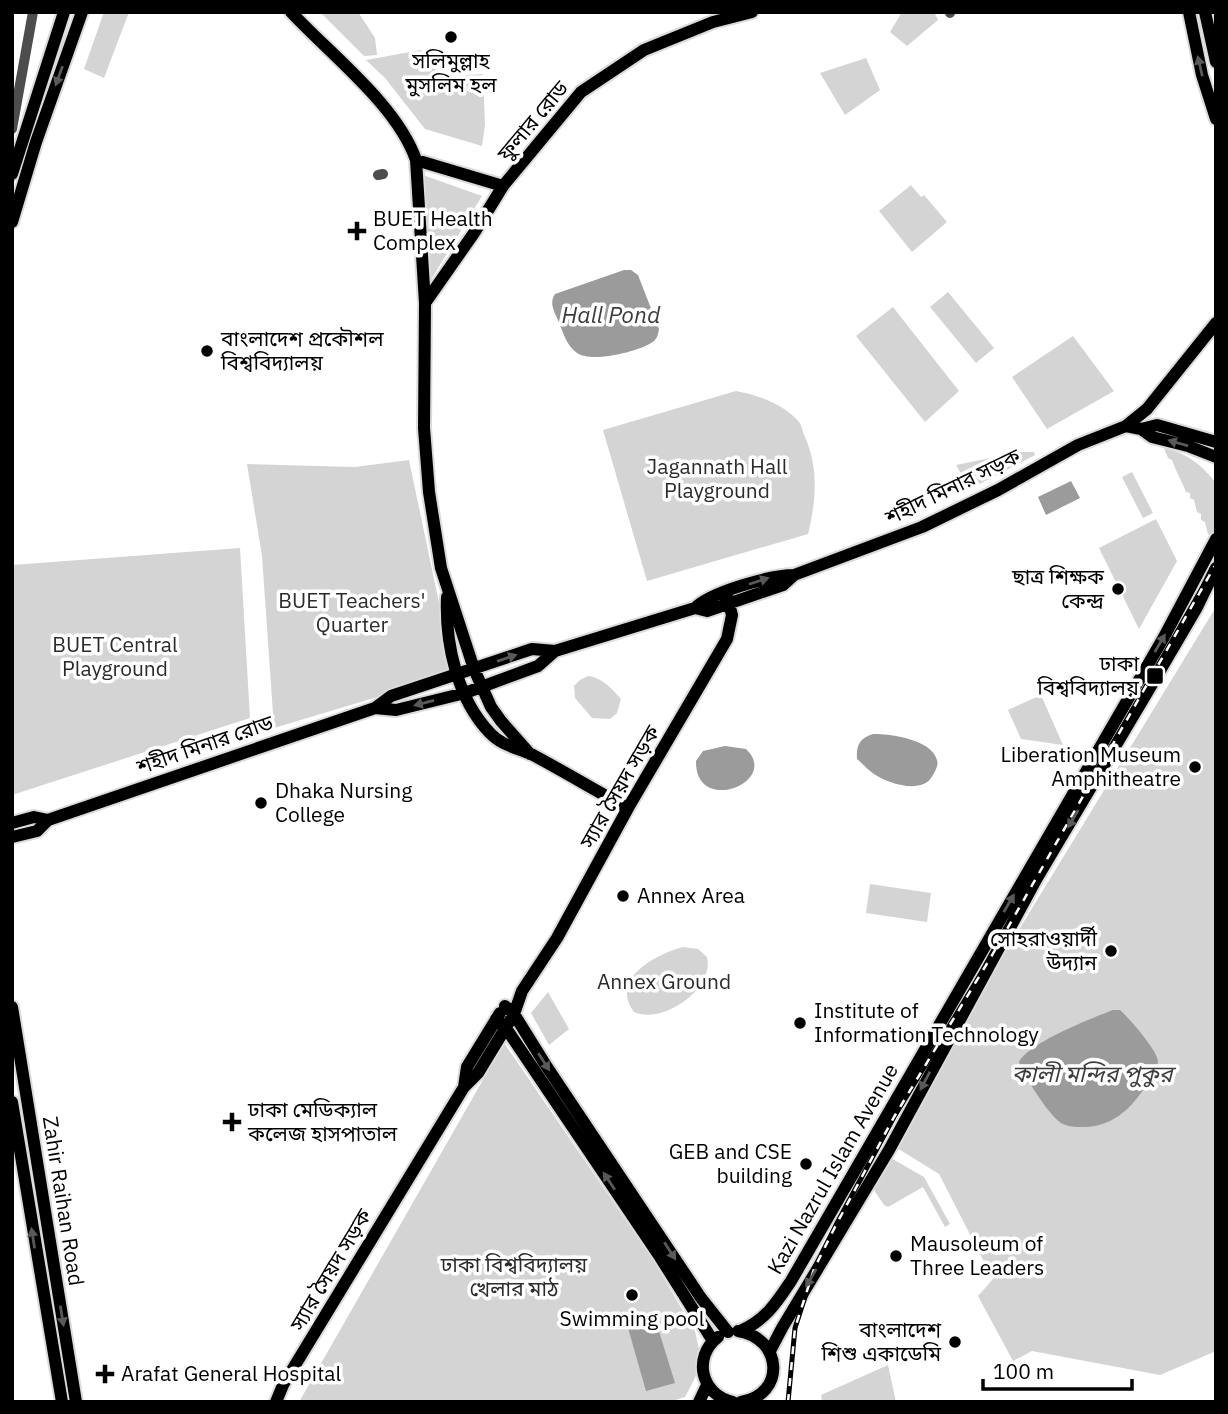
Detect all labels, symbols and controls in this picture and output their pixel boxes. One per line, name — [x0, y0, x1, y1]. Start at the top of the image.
marker: সলিমুল্লাহ মুসলিম হল — [443, 29, 459, 45]
place label: সলিমুল্লাহ মুসলিম হল — [404, 46, 497, 98]
one-way arrow — [1195, 55, 1206, 77]
one-way arrow — [53, 66, 64, 87]
street label: ফুলার রোড — [490, 74, 575, 167]
place label: BUET Health Complex — [373, 204, 493, 256]
marker: BUET Health Complex — [347, 221, 367, 241]
water label: Hall Pond — [562, 299, 661, 329]
place label: বাংলাদেশ প্রকৌশল বিশ্ববিদ্যালয় — [220, 324, 384, 376]
marker: বাংলাদেশ প্রকৌশল বিশ্ববিদ্যালয় — [199, 343, 215, 359]
one-way arrow — [1167, 438, 1188, 448]
street label: শহীদ মিনার সড়ক — [880, 441, 1026, 531]
park label: Jagannath Hall Playground — [647, 452, 788, 504]
place label: ছাত্র শিক্ষক কেন্দ্র — [1011, 562, 1105, 614]
one-way arrow — [749, 575, 770, 586]
marker: ছাত্র শিক্ষক কেন্দ্র — [1110, 581, 1126, 597]
park label: BUET Teachers' Quarter — [278, 586, 426, 638]
park label: BUET Central Playground — [52, 630, 178, 682]
one-way arrow — [1154, 633, 1166, 652]
place label: ঢাকা বিশ্ববিদ্যালয় — [1036, 649, 1140, 701]
one-way arrow — [497, 652, 518, 663]
marker: ঢাকা বিশ্ববিদ্যালয় — [1145, 666, 1165, 686]
one-way arrow — [413, 698, 435, 709]
street label: শহীদ মিনার রোড — [132, 707, 278, 781]
street label: স্যার সৈয়দ সড়ক — [572, 719, 666, 854]
place label: Liberation Museum Amphitheatre — [1000, 740, 1181, 792]
marker: Liberation Museum Amphitheatre — [1187, 759, 1203, 775]
place label: Dhaka Nursing College — [275, 776, 412, 828]
marker: Dhaka Nursing College — [253, 795, 269, 811]
one-way arrow — [1067, 809, 1079, 828]
place label: Annex Area — [637, 881, 745, 909]
marker: Annex Area — [615, 888, 631, 904]
one-way arrow — [1003, 893, 1015, 912]
place label: সোহরাওয়ার্দী উদ্যান — [990, 924, 1097, 976]
marker: সোহরাওয়ার্দী উদ্যান — [1103, 943, 1119, 959]
park label: Annex Ground — [597, 967, 731, 995]
place label: Institute of Information Technology — [814, 996, 1039, 1048]
marker: Institute of Information Technology — [792, 1015, 808, 1031]
one-way arrow — [537, 1052, 550, 1071]
street label: Kazi Nazrul Islam Avenue — [760, 1058, 904, 1279]
water label: কালী মন্দির পুকুর — [1012, 1058, 1177, 1088]
one-way arrow — [919, 1071, 931, 1091]
place label: ঢাকা মেডিক্যাল কলেজ হাসপাতাল — [247, 1095, 398, 1147]
marker: ঢাকা মেডিক্যাল কলেজ হাসপাতাল — [222, 1112, 242, 1132]
street label: Zahir Raihan Road — [37, 1114, 91, 1288]
place label: GEB and CSE building — [669, 1137, 792, 1189]
marker: GEB and CSE building — [798, 1156, 814, 1172]
one-way arrow — [603, 1171, 616, 1190]
street label: স্যার সৈয়দ সড়ক — [282, 1203, 378, 1336]
one-way arrow — [28, 1227, 39, 1249]
place label: Mausoleum of Three Leaders — [910, 1229, 1044, 1281]
one-way arrow — [663, 1242, 677, 1260]
marker: Mausoleum of Three Leaders — [888, 1248, 904, 1264]
park label: ঢাকা বিশ্ববিদ্যালয় খেলার মাঠ — [440, 1250, 588, 1302]
one-way arrow — [805, 1268, 817, 1287]
marker: Swimming pool — [624, 1287, 640, 1303]
place label: Swimming pool — [560, 1304, 705, 1332]
one-way arrow — [57, 1306, 68, 1328]
place label: বাংলাদেশ শিশু একাডেমি — [820, 1315, 942, 1367]
marker: বাংলাদেশ শিশু একাডেমি — [947, 1334, 963, 1350]
scale bar — [983, 1348, 1132, 1392]
text: 100 m — [993, 1357, 1054, 1385]
place label: Arafat General Hospital — [121, 1359, 342, 1387]
marker: Arafat General Hospital — [95, 1364, 115, 1384]

